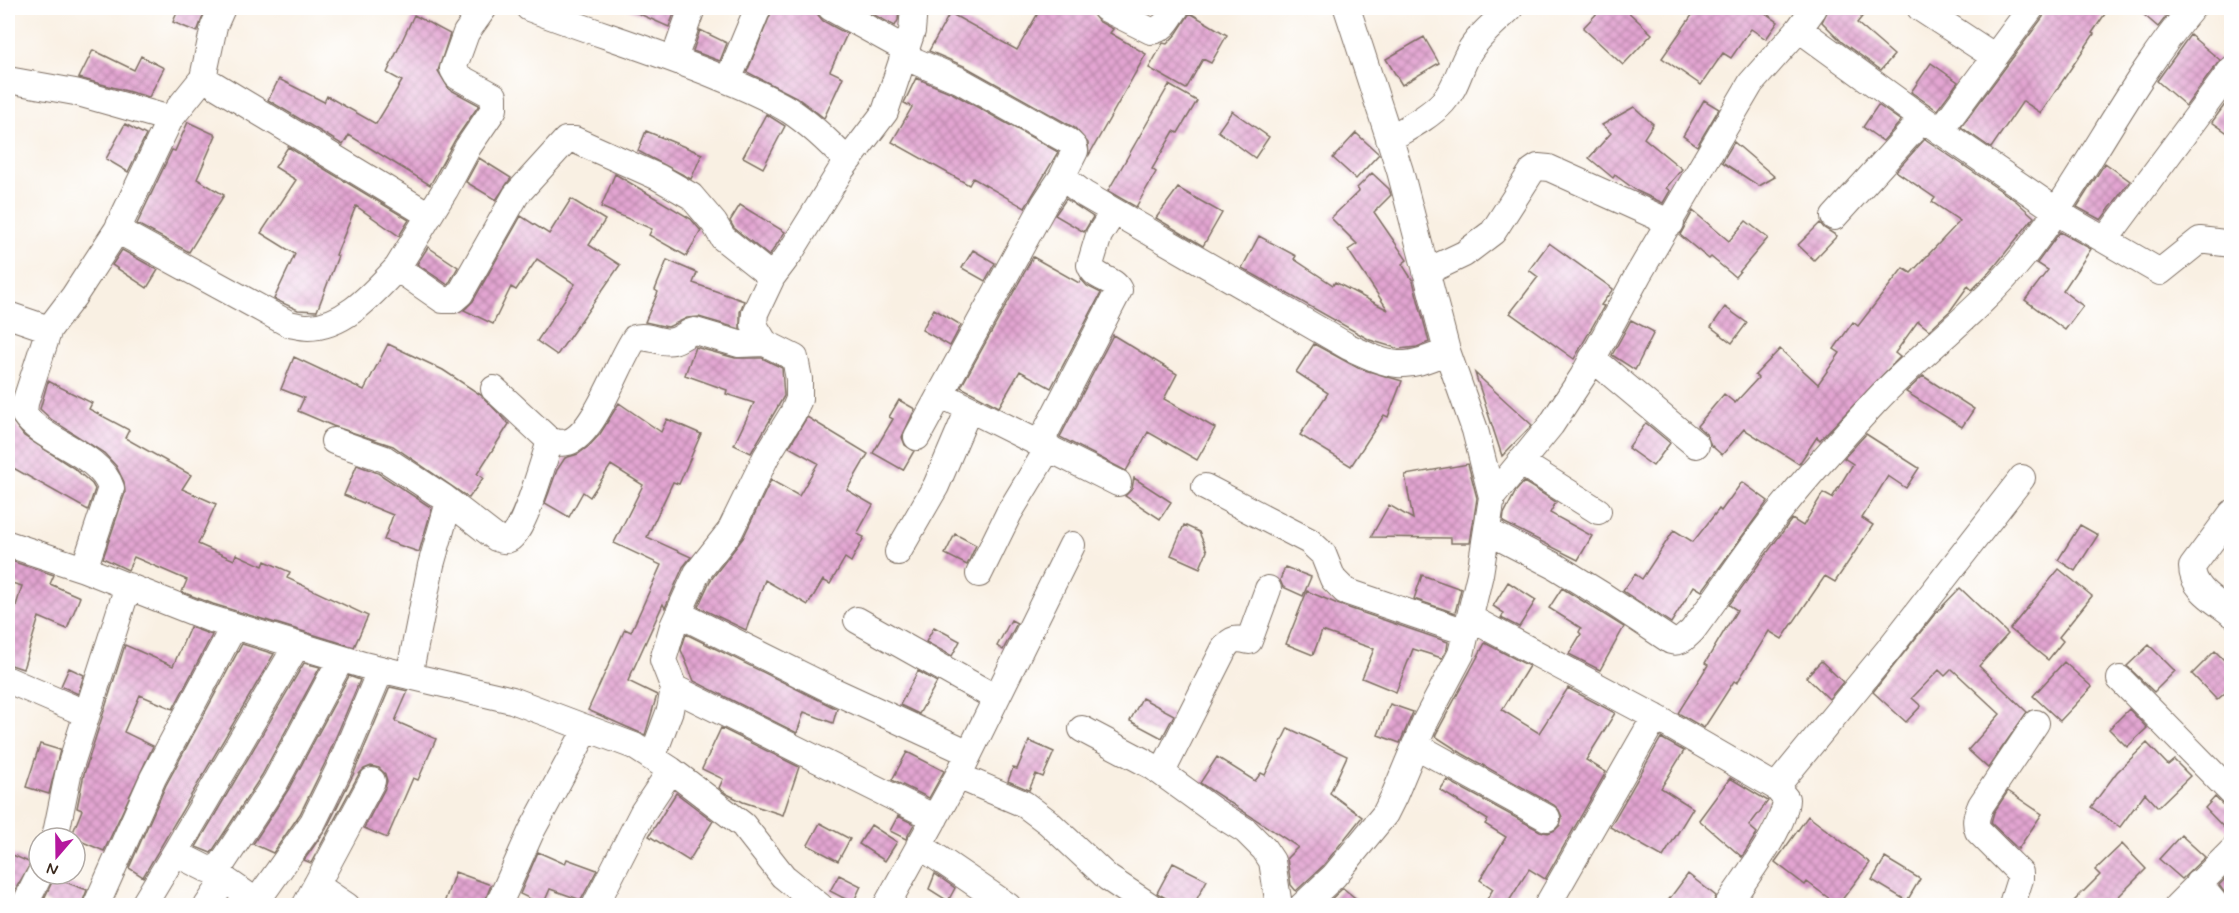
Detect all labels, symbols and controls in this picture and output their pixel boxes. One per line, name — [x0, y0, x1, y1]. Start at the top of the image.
north arrow — [27, 826, 87, 886]
text: N — [44, 857, 61, 880]

